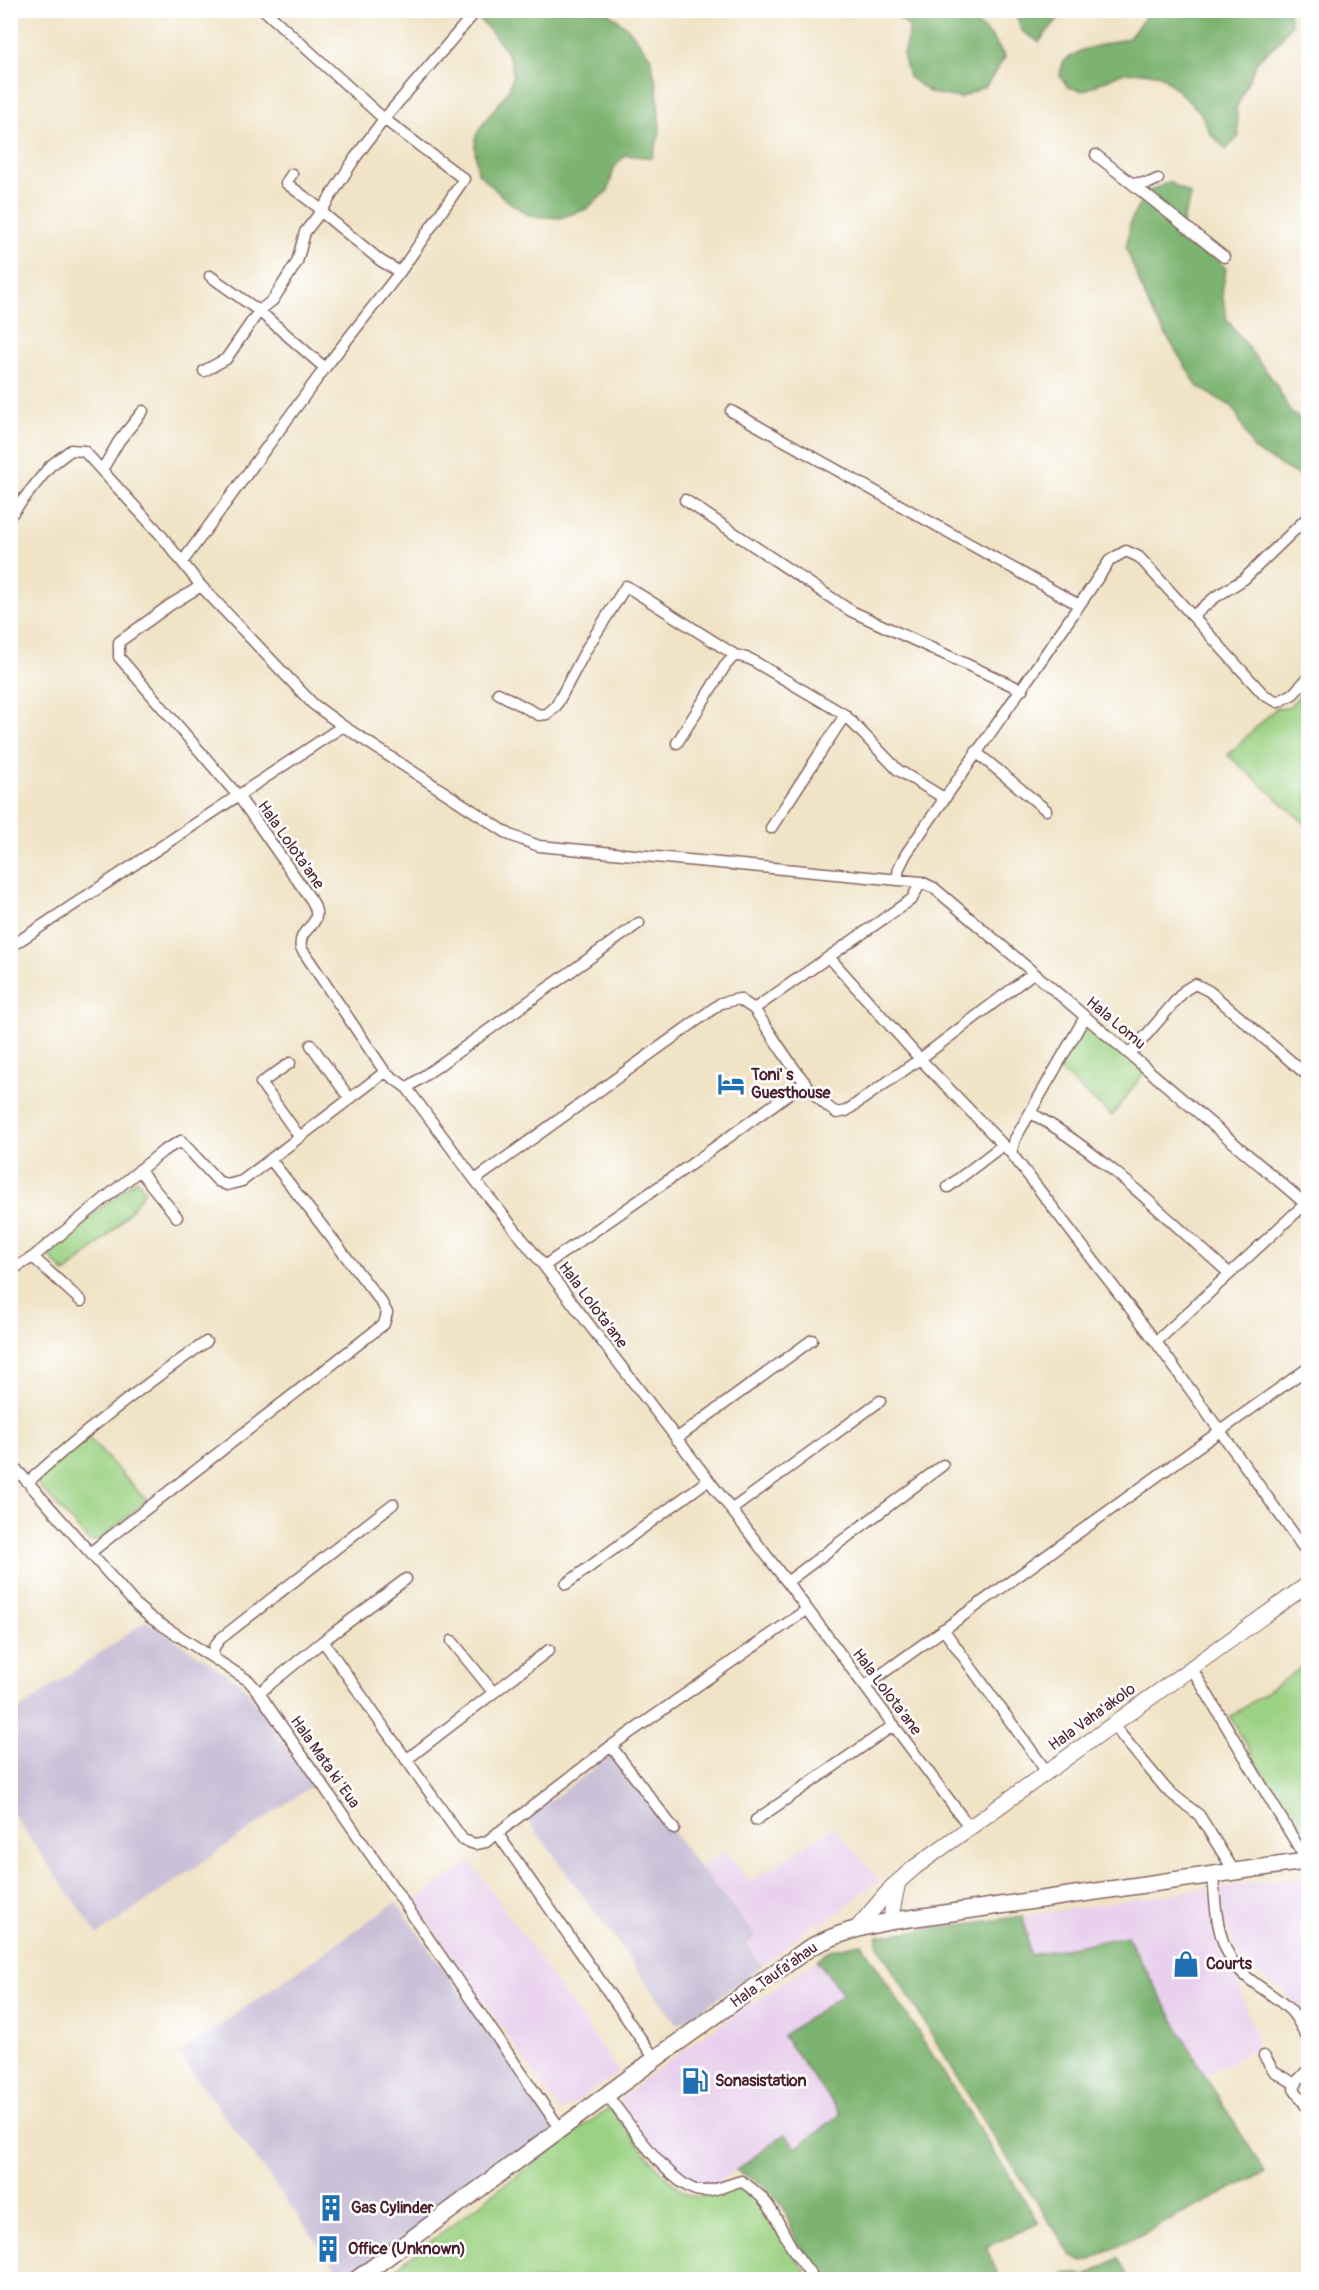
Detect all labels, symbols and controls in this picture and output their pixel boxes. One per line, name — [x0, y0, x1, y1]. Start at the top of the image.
street label: Hala Lolota'ane — [253, 797, 329, 893]
street label: Hala Lomu — [1082, 992, 1150, 1054]
place label: Toni' s Guesthouse — [750, 1065, 831, 1103]
hotel icon: Toni' s Guesthouse — [716, 1069, 746, 1099]
street label: Hala Lolota'ane — [554, 1258, 632, 1352]
street label: Hala Lolota'ane — [848, 1645, 926, 1739]
street label: Hala Vaha'akolo — [1045, 1679, 1140, 1755]
street label: Hala Mata ki 'Eua — [286, 1712, 364, 1812]
street label: Hala Taufa'ahau — [727, 1938, 821, 2012]
shop icon: Courts — [1171, 1949, 1201, 1979]
place label: Courts — [1206, 1954, 1253, 1974]
fuel station icon: Sonasistation — [680, 2066, 710, 2096]
place label: Sonasistation — [715, 2071, 807, 2091]
building icon: Gas Cylinder — [316, 2193, 346, 2223]
place label: Gas Cylinder — [351, 2198, 434, 2218]
building icon: Office (Unknown) — [313, 2234, 343, 2264]
place label: Office (Unknown) — [348, 2239, 466, 2259]

